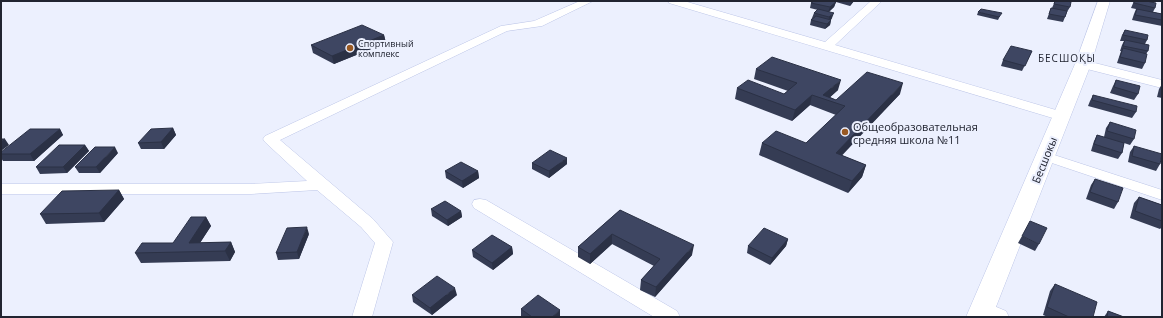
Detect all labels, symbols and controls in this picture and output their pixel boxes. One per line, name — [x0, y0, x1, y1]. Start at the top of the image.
place label: Спортивный комплекс — [358, 37, 414, 60]
marker: Спортивный комплекс — [345, 43, 355, 53]
district label: БЕСШОҚЫ — [1038, 51, 1096, 65]
place label: Общеобразовательная средняя школа №11 — [853, 119, 978, 147]
marker: Общеобразовательная средняя школа №11 — [840, 127, 850, 137]
street label: Бесшокы — [1028, 135, 1060, 185]

